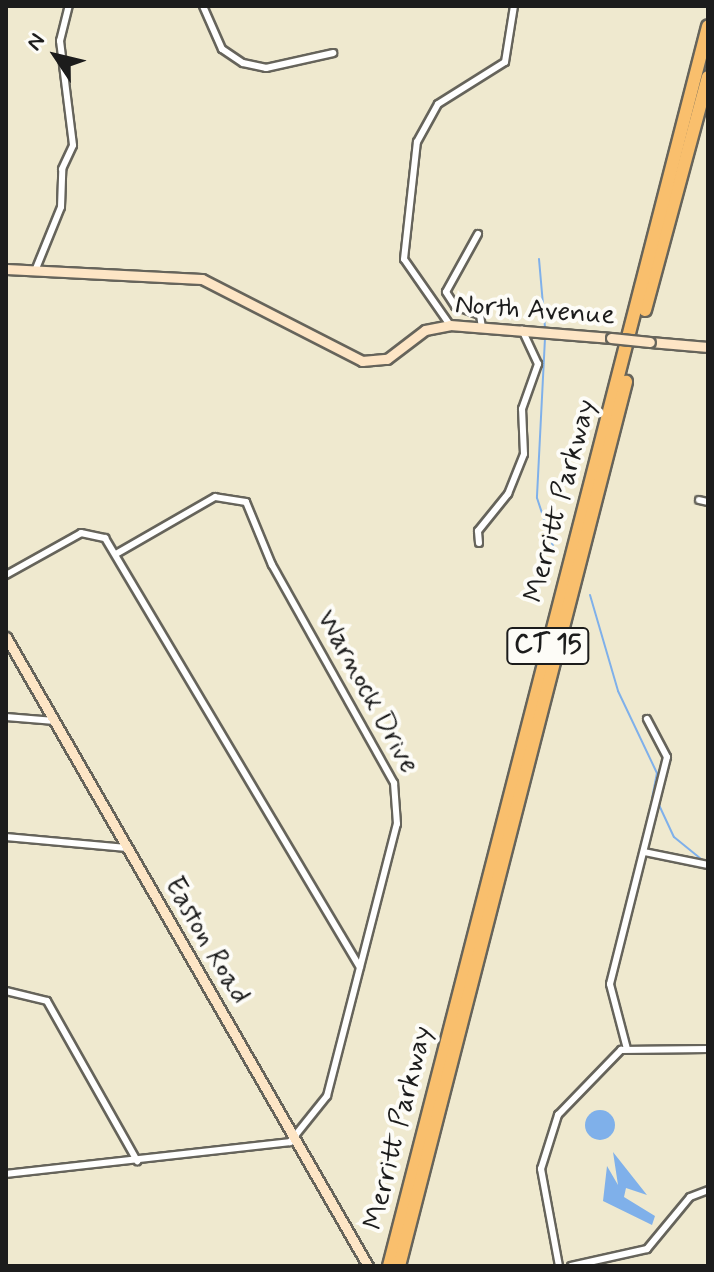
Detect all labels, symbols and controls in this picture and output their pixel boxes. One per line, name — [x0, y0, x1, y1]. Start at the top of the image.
north arrow — [16, 16, 96, 96]
text: N — [21, 28, 52, 56]
street label: North Avenue — [454, 289, 616, 333]
street label: Merritt Parkway — [518, 396, 604, 606]
street label: Warnock Drive — [309, 606, 425, 778]
road number: CT 15 — [506, 624, 590, 668]
street label: Easton Road — [157, 873, 255, 1009]
street label: Merritt Parkway — [357, 1023, 441, 1233]

